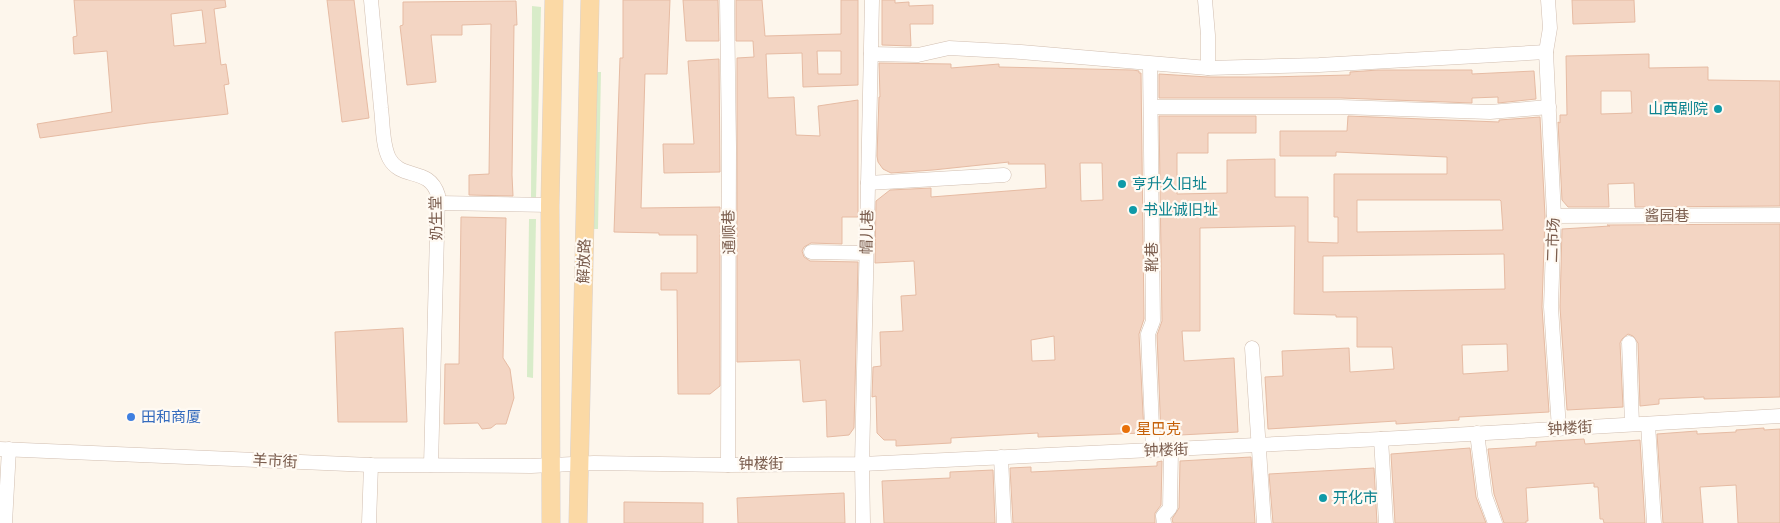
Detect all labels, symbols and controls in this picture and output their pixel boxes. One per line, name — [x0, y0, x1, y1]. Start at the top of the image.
place label: 山西剧院 — [1648, 100, 1708, 118]
marker: 山西剧院 — [1712, 103, 1724, 115]
place label: 亨升久旧址 — [1132, 175, 1207, 193]
marker: 亨升久旧址 — [1116, 178, 1128, 190]
street label: 奶生堂 — [427, 195, 445, 241]
place label: 书业诚旧址 — [1143, 201, 1218, 219]
marker: 书业诚旧址 — [1127, 204, 1139, 216]
street label: 酱园巷 — [1644, 207, 1690, 225]
street label: 通顺巷 — [720, 209, 738, 255]
street label: 帽儿巷 — [858, 209, 876, 255]
street label: 二市场 — [1543, 217, 1563, 263]
street label: 解放路 — [574, 238, 594, 284]
street label: 靴巷 — [1143, 242, 1161, 272]
place label: 田和商厦 — [141, 408, 201, 426]
marker: 田和商厦 — [125, 411, 137, 423]
street label: 钟楼街 — [1547, 418, 1593, 438]
place label: 星巴克 — [1136, 420, 1181, 438]
marker: 星巴克 — [1120, 423, 1132, 435]
street label: 钟楼街 — [1143, 440, 1189, 460]
street label: 羊市街 — [252, 451, 298, 471]
street label: 钟楼街 — [738, 455, 784, 473]
place label: 开化市 — [1333, 489, 1378, 507]
marker: 开化市 — [1317, 492, 1329, 504]

